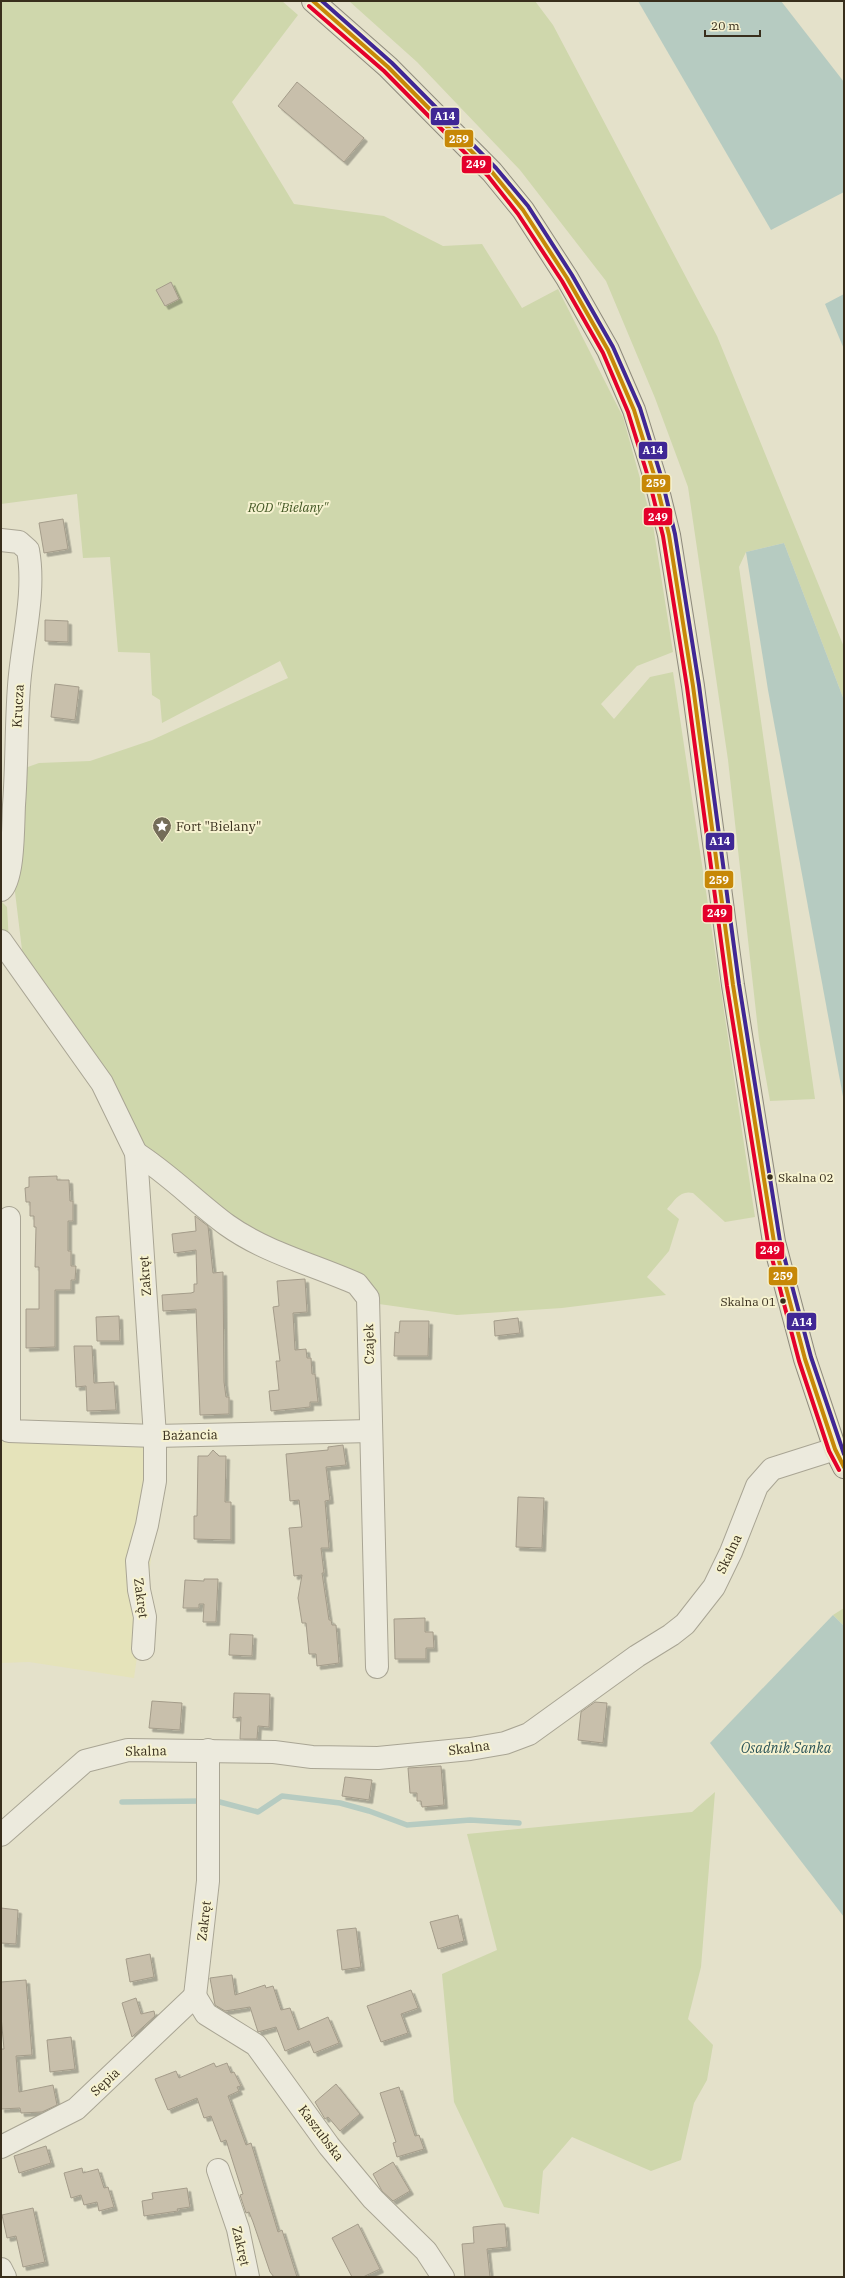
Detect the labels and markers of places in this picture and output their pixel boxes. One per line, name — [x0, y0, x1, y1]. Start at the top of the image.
place icon: Fort "Bielany" — [151, 815, 173, 843]
place label: Fort "Bielany" — [176, 818, 261, 835]
place label: Skalna 02 — [778, 1170, 834, 1185]
marker: Skalna 02 — [765, 1172, 775, 1182]
place label: Skalna 01 — [720, 1294, 776, 1309]
marker: Skalna 01 — [778, 1296, 788, 1306]

